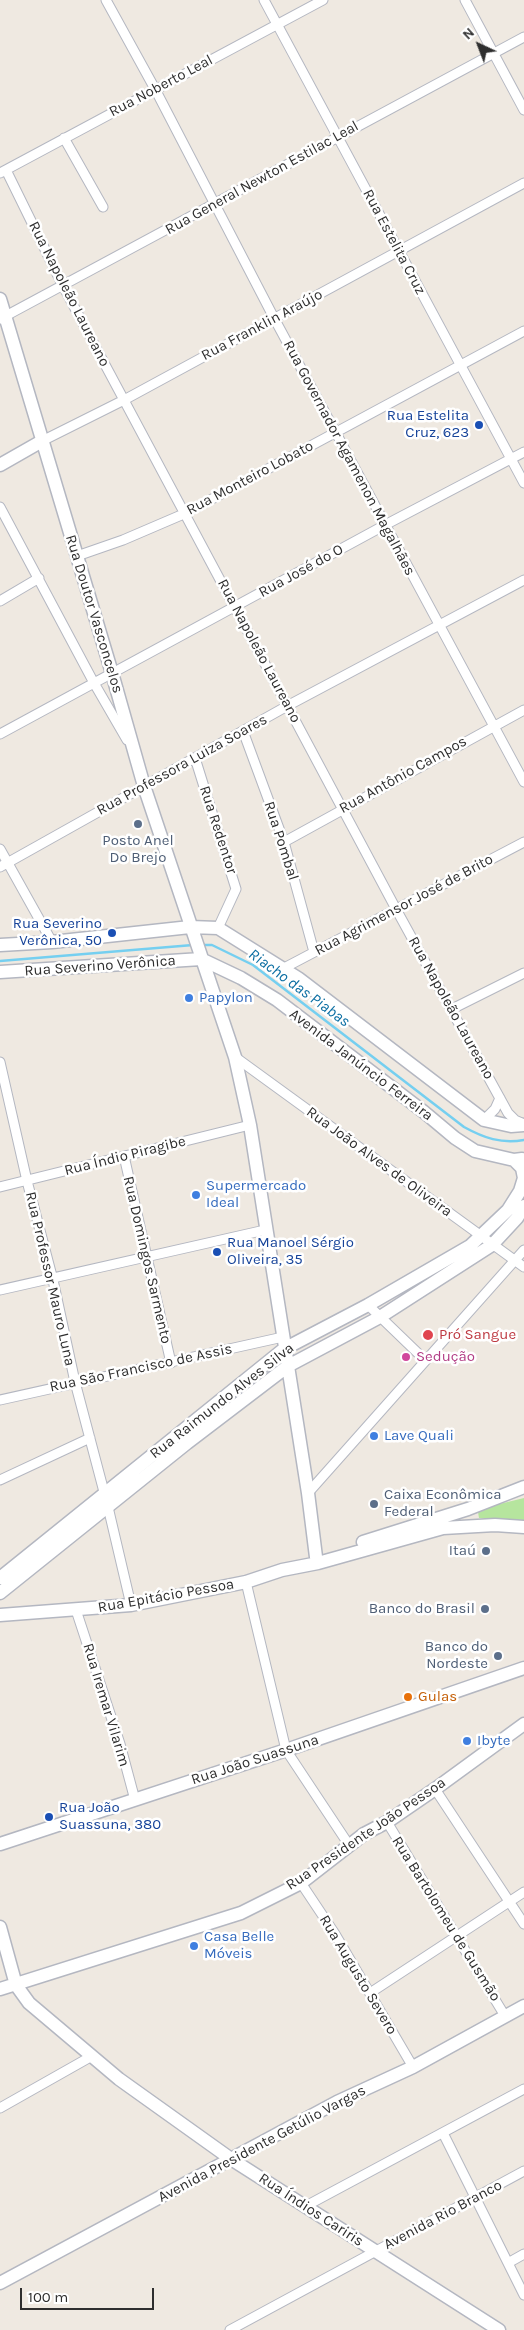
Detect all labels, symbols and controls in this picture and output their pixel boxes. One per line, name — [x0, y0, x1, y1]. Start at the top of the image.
north arrow — [454, 20, 504, 70]
text: N — [459, 24, 478, 43]
street label: Rua Noberto Leal — [106, 51, 216, 121]
street label: Rua General Newton Estilac Leal — [162, 117, 362, 239]
street label: Rua Estelita Cruz — [359, 186, 429, 298]
street label: Rua Napoleão Laureano — [25, 218, 113, 370]
street label: Rua Franklin Araújo — [198, 285, 326, 365]
street label: Rua Governador Agamenon Magalhães — [279, 337, 419, 579]
place label: Rua Estelita Cruz, 623 — [387, 407, 469, 442]
marker: Rua Estelita Cruz, 623 — [473, 419, 485, 431]
street label: Rua Monteiro Lobato — [183, 437, 317, 519]
street label: Rua Doutor Vasconcelos — [61, 533, 127, 695]
street label: Rua José do O — [256, 540, 346, 602]
street label: Rua Napoleão Laureano — [213, 576, 305, 726]
street label: Rua Professora Luiza Soares — [94, 711, 270, 819]
street label: Rua Antônio Campos — [336, 732, 470, 818]
street label: Rua Redentor — [195, 784, 241, 876]
street label: Rua Pombal — [260, 799, 302, 883]
marker: Posto Anel Do Brejo — [132, 818, 144, 830]
place label: Posto Anel Do Brejo — [102, 832, 174, 867]
street label: Rua Agrimensor José de Brito — [312, 850, 496, 960]
place label: Rua Severino Verônica, 50 — [13, 915, 102, 950]
marker: Rua Severino Verônica, 50 — [106, 927, 118, 939]
street label: Rua Napoleão Laureano — [404, 933, 498, 1083]
water label: Riacho das Piabas — [245, 945, 353, 1031]
street label: Rua Severino Verônica — [24, 952, 176, 980]
place label: Papylon — [199, 989, 253, 1007]
marker: Papylon — [183, 992, 195, 1004]
street label: Avenida Janúncio Ferreira — [286, 1005, 436, 1125]
street label: Rua João Alves de Oliveira — [303, 1103, 455, 1221]
street label: Rua Índio Piragibe — [62, 1132, 188, 1180]
street label: Rua Domingos Sarmento — [119, 1175, 175, 1345]
place label: Supermercado Ideal — [206, 1177, 306, 1212]
marker: Supermercado Ideal — [190, 1189, 202, 1201]
street label: Rua Professor Mauro Luna — [21, 1190, 79, 1368]
place label: Rua Manoel Sérgio Oliveira, 35 — [227, 1234, 354, 1269]
marker: Rua Manoel Sérgio Oliveira, 35 — [211, 1246, 223, 1258]
place label: Pró Sangue — [439, 1326, 516, 1344]
marker: Pró Sangue — [421, 1328, 435, 1342]
street label: Rua Raimundo Alves Silva — [146, 1339, 298, 1463]
street label: Rua São Francisco de Assis — [48, 1340, 234, 1396]
place label: Sedução — [416, 1348, 475, 1366]
marker: Sedução — [400, 1351, 412, 1363]
place label: Lave Quali — [384, 1427, 454, 1445]
marker: Lave Quali — [368, 1430, 380, 1442]
place label: Caixa Econômica Federal — [384, 1486, 502, 1521]
marker: Caixa Econômica Federal — [368, 1498, 380, 1510]
place label: Itaú — [449, 1542, 476, 1560]
marker: Itaú — [480, 1545, 492, 1557]
street label: Rua Epitácio Pessoa — [97, 1575, 235, 1617]
place label: Banco do Brasil — [369, 1600, 475, 1618]
marker: Banco do Brasil — [479, 1603, 491, 1615]
place label: Banco do Nordeste — [425, 1638, 488, 1673]
street label: Rua Iremar Vilarim — [79, 1641, 133, 1769]
marker: Banco do Nordeste — [492, 1650, 504, 1662]
place label: Gulas — [418, 1688, 457, 1706]
marker: Gulas — [402, 1691, 414, 1703]
street label: Rua João Suassuna — [189, 1731, 321, 1789]
place label: Ibyte — [477, 1732, 510, 1750]
marker: Ibyte — [461, 1735, 473, 1747]
street label: Rua Presidente João Pessoa — [283, 1774, 449, 1894]
place label: Rua João Suassuna, 380 — [59, 1799, 161, 1834]
marker: Rua João Suassuna, 380 — [43, 1811, 55, 1823]
street label: Rua Bartolomeu de Gusmão — [388, 1833, 504, 2005]
street label: Rua Augusto Severo — [315, 1912, 401, 2038]
place label: Casa Belle Móveis — [204, 1928, 274, 1963]
marker: Casa Belle Móveis — [188, 1940, 200, 1952]
street label: Avenida Presidente Getúlio Vargas — [155, 2081, 369, 2207]
street label: Rua Índios Cariris — [255, 2169, 367, 2251]
street label: Avenida Rio Branco — [381, 2176, 505, 2254]
scale bar — [22, 2278, 156, 2310]
text: 100 m — [28, 2288, 68, 2306]

